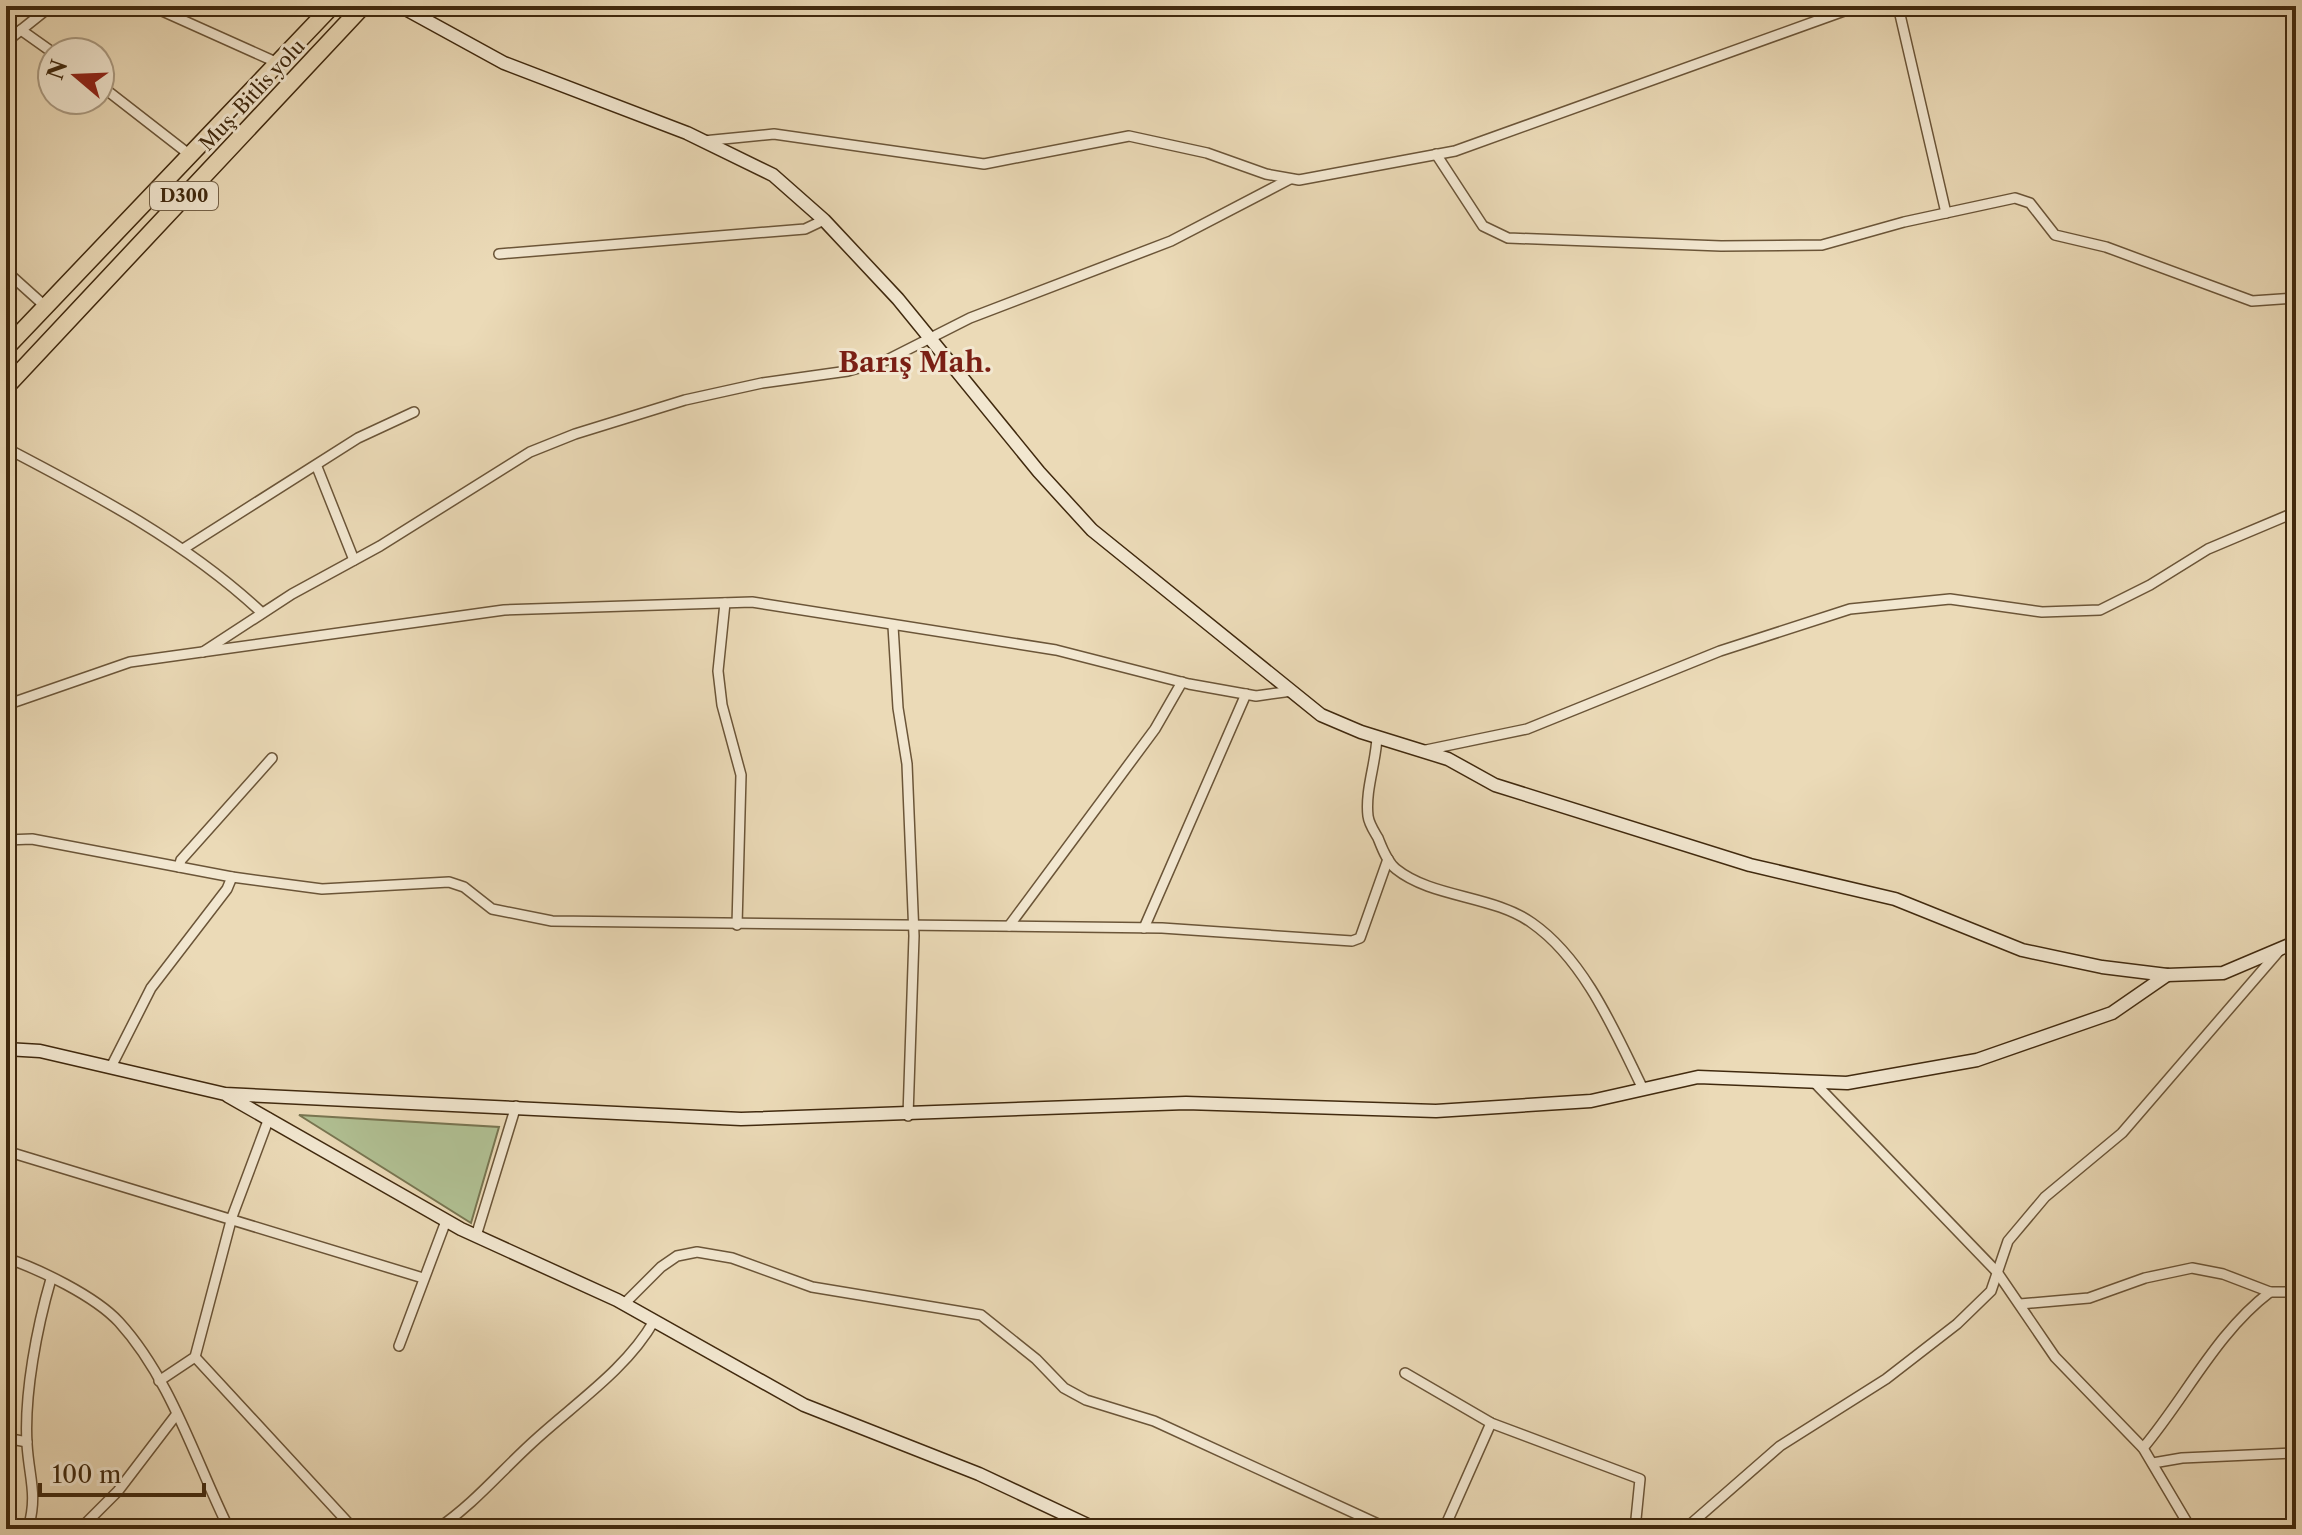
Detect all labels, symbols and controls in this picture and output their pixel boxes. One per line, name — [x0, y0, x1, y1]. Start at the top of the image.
street label: Muş-Bitlis yolu — [194, 34, 310, 156]
north arrow — [36, 36, 116, 116]
text: N — [42, 56, 73, 83]
road number: D300 — [150, 182, 218, 210]
district label: Barış Mah. — [838, 345, 992, 379]
scale bar — [40, 1447, 204, 1497]
text: 100 m — [52, 1460, 121, 1489]

